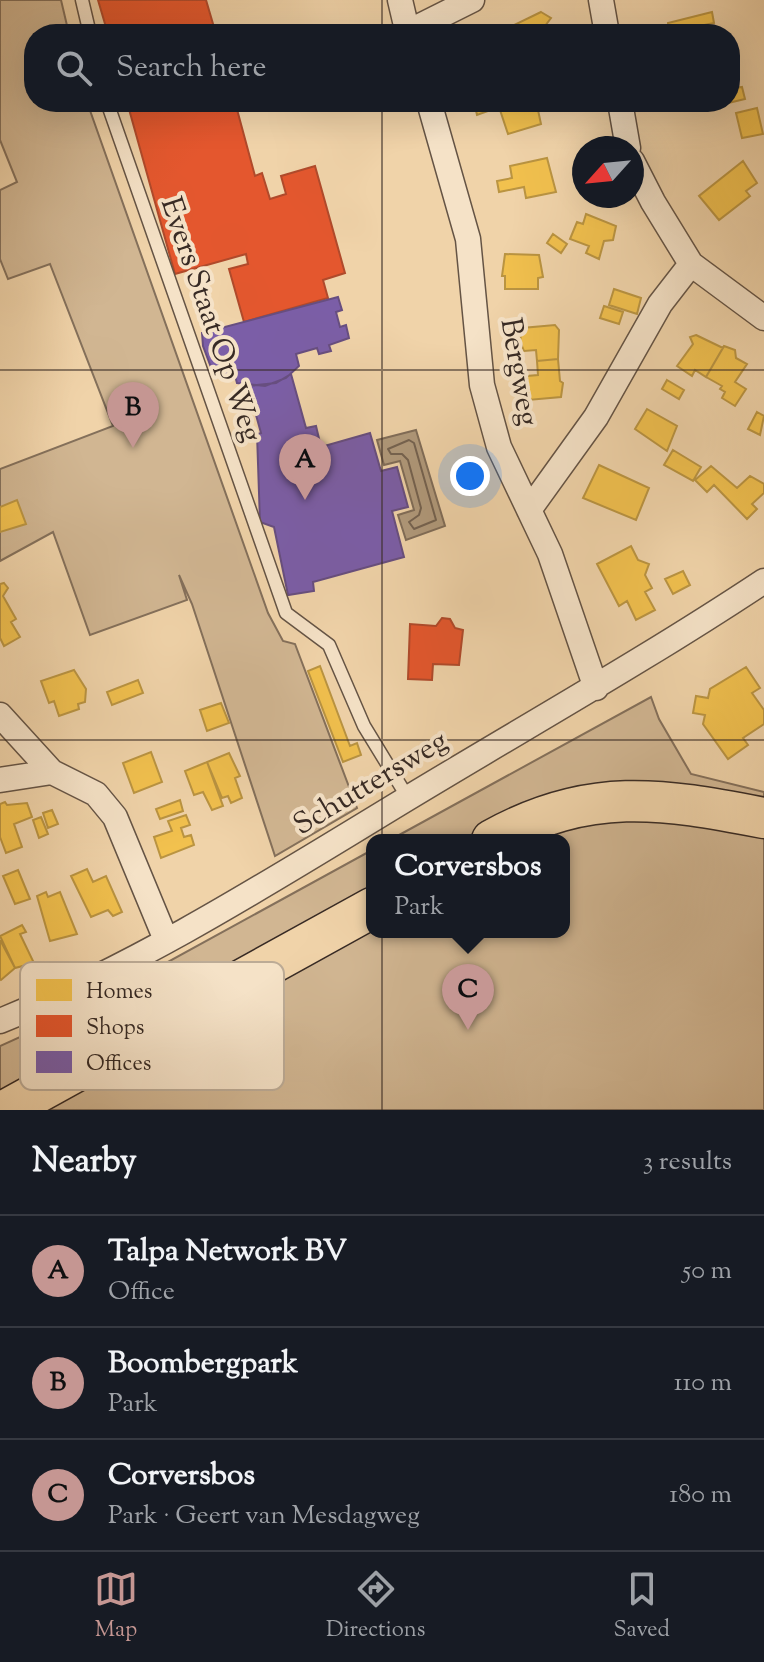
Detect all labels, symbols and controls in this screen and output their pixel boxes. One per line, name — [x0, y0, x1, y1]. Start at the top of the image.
search box — [24, 24, 740, 112]
icon: search — [52, 46, 96, 90]
text: Search here — [116, 47, 266, 90]
north arrow — [572, 136, 644, 208]
street label: Evers Staat Op Weg — [148, 192, 272, 448]
street label: Bergweg — [487, 315, 549, 429]
pin: B — [107, 382, 159, 448]
pin: A — [279, 434, 331, 500]
your location — [450, 456, 490, 496]
street label: Schuttersweg — [286, 721, 456, 847]
popup — [366, 834, 570, 938]
text: Corversbos — [394, 846, 542, 889]
text: Park — [394, 889, 444, 926]
legend — [20, 962, 284, 1090]
pin: C — [442, 964, 494, 1030]
text: Homes — [86, 977, 152, 1009]
text: Shops — [86, 1013, 144, 1045]
text: Offices — [86, 1049, 151, 1081]
text: Nearby — [32, 1138, 137, 1187]
text: 3 results — [643, 1144, 732, 1181]
text: Talpa Network BV — [108, 1231, 347, 1274]
text: A — [47, 1253, 69, 1290]
text: 50 m — [682, 1253, 732, 1290]
text: Office — [108, 1274, 175, 1311]
text: Boombergpark — [108, 1343, 298, 1386]
text: B — [50, 1365, 66, 1402]
text: 110 m — [674, 1365, 732, 1402]
text: Park — [108, 1386, 158, 1423]
text: Corversbos — [108, 1455, 255, 1498]
text: C — [48, 1477, 68, 1514]
text: 180 m — [669, 1477, 732, 1514]
text: Park · Geert van Mesdagweg — [108, 1498, 420, 1535]
tab: Map — [94, 1567, 138, 1647]
tab: Directions — [326, 1567, 425, 1647]
tab: Saved — [613, 1567, 670, 1647]

